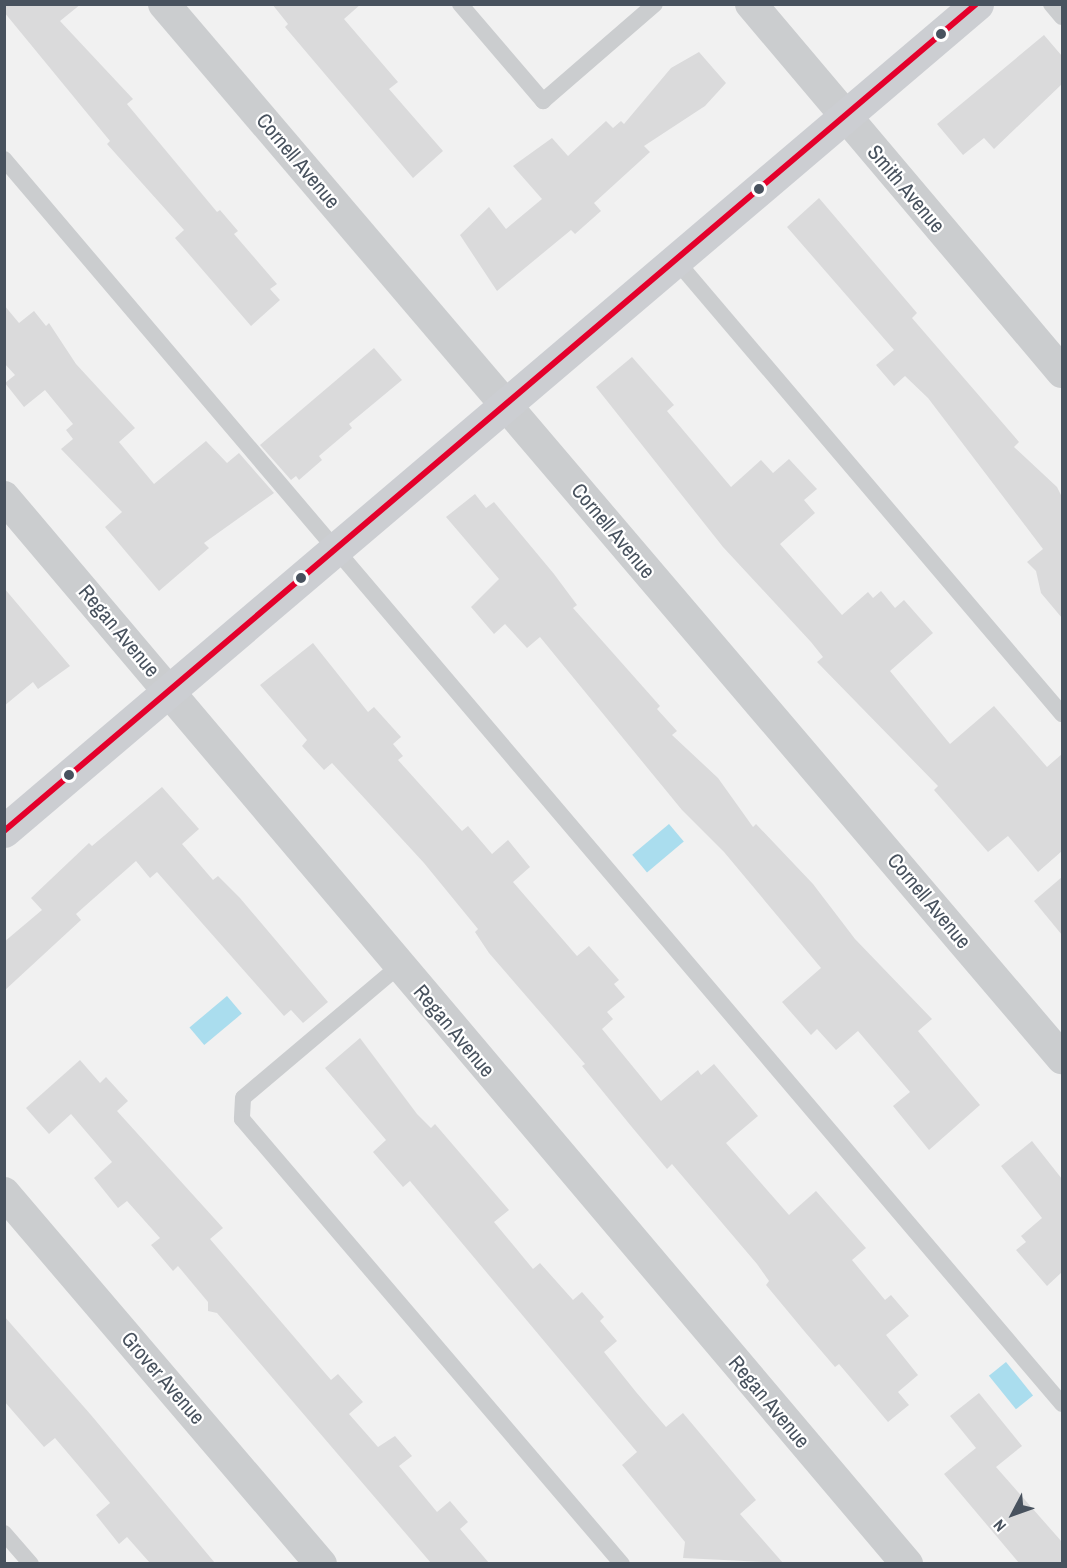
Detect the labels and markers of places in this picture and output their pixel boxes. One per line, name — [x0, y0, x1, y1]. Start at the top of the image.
unlabelled marker — [935, 28, 947, 40]
unlabelled marker — [753, 183, 765, 195]
unlabelled marker — [295, 572, 307, 584]
unlabelled marker — [63, 769, 75, 781]

